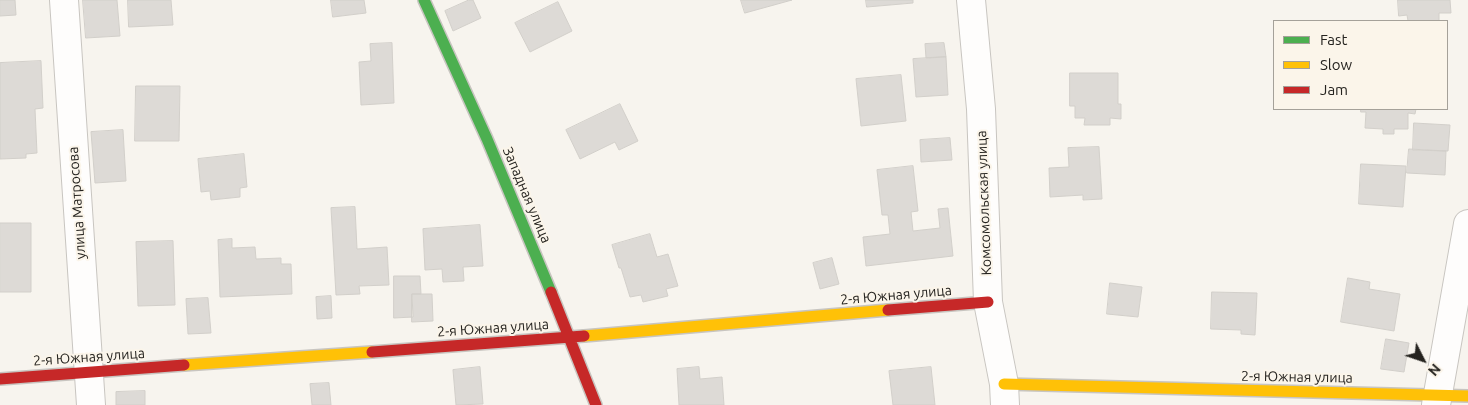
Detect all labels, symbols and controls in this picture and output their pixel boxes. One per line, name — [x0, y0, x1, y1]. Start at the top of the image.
legend — [1273, 20, 1448, 110]
text: Fast — [1320, 31, 1347, 48]
text: Slow — [1320, 56, 1352, 73]
text: Jam — [1320, 81, 1348, 98]
street label: Комсомольская улица — [973, 130, 995, 276]
street label: Западная улица — [499, 144, 555, 246]
street label: улица Матросова — [65, 146, 89, 260]
street label: 2-я Южная улица — [840, 282, 952, 308]
street label: 2-я Южная улица — [437, 316, 549, 340]
north arrow — [1398, 335, 1448, 385]
street label: 2-я Южная улица — [33, 345, 145, 369]
text: N — [1425, 361, 1444, 379]
street label: 2-я Южная улица — [1241, 368, 1353, 386]

